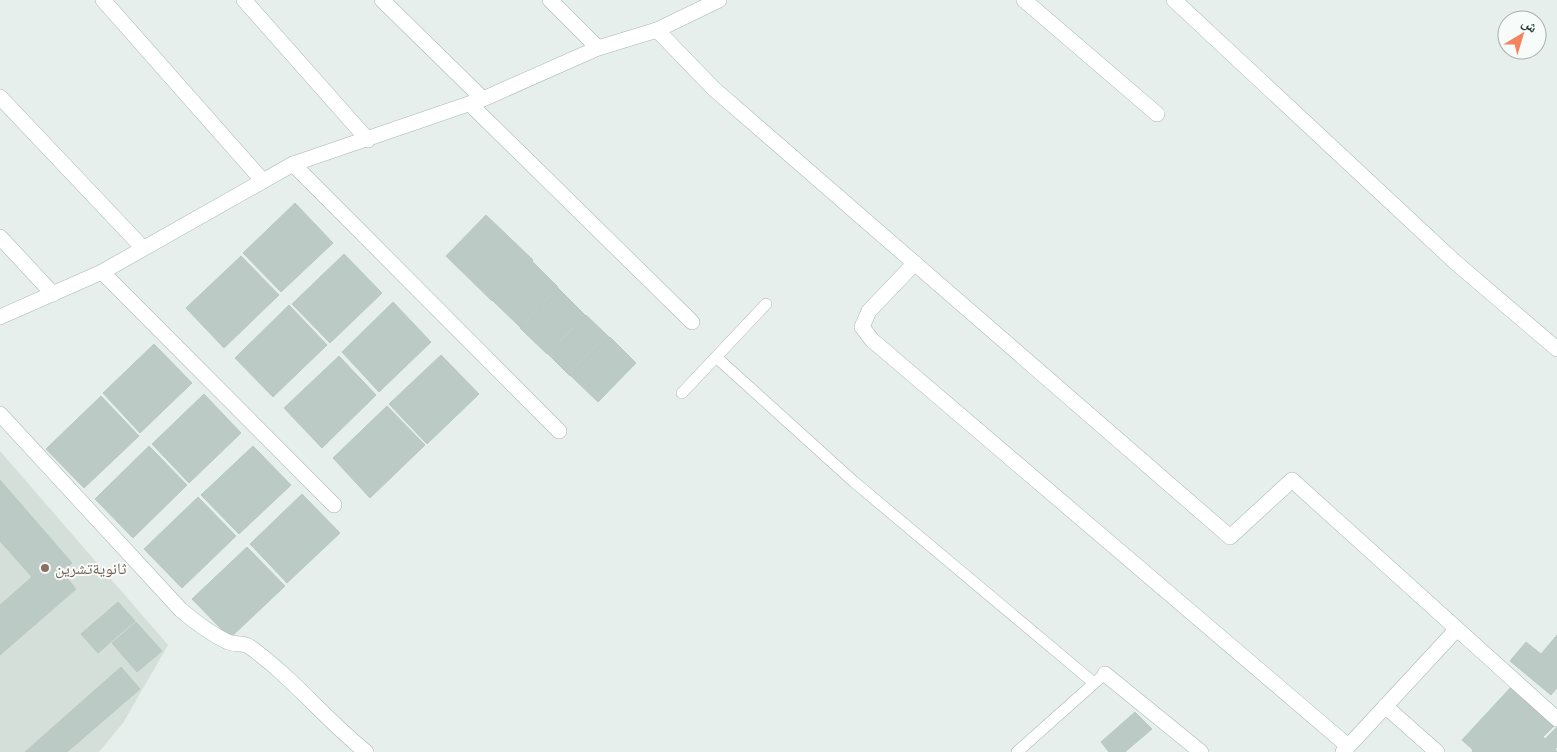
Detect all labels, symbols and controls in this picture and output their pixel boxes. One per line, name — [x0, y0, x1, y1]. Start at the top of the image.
north arrow — [1497, 10, 1547, 60]
text: ش — [1519, 13, 1542, 37]
place label: ثانويةتشرين — [55, 558, 127, 579]
marker: ثانويةتشرين — [39, 562, 51, 574]

